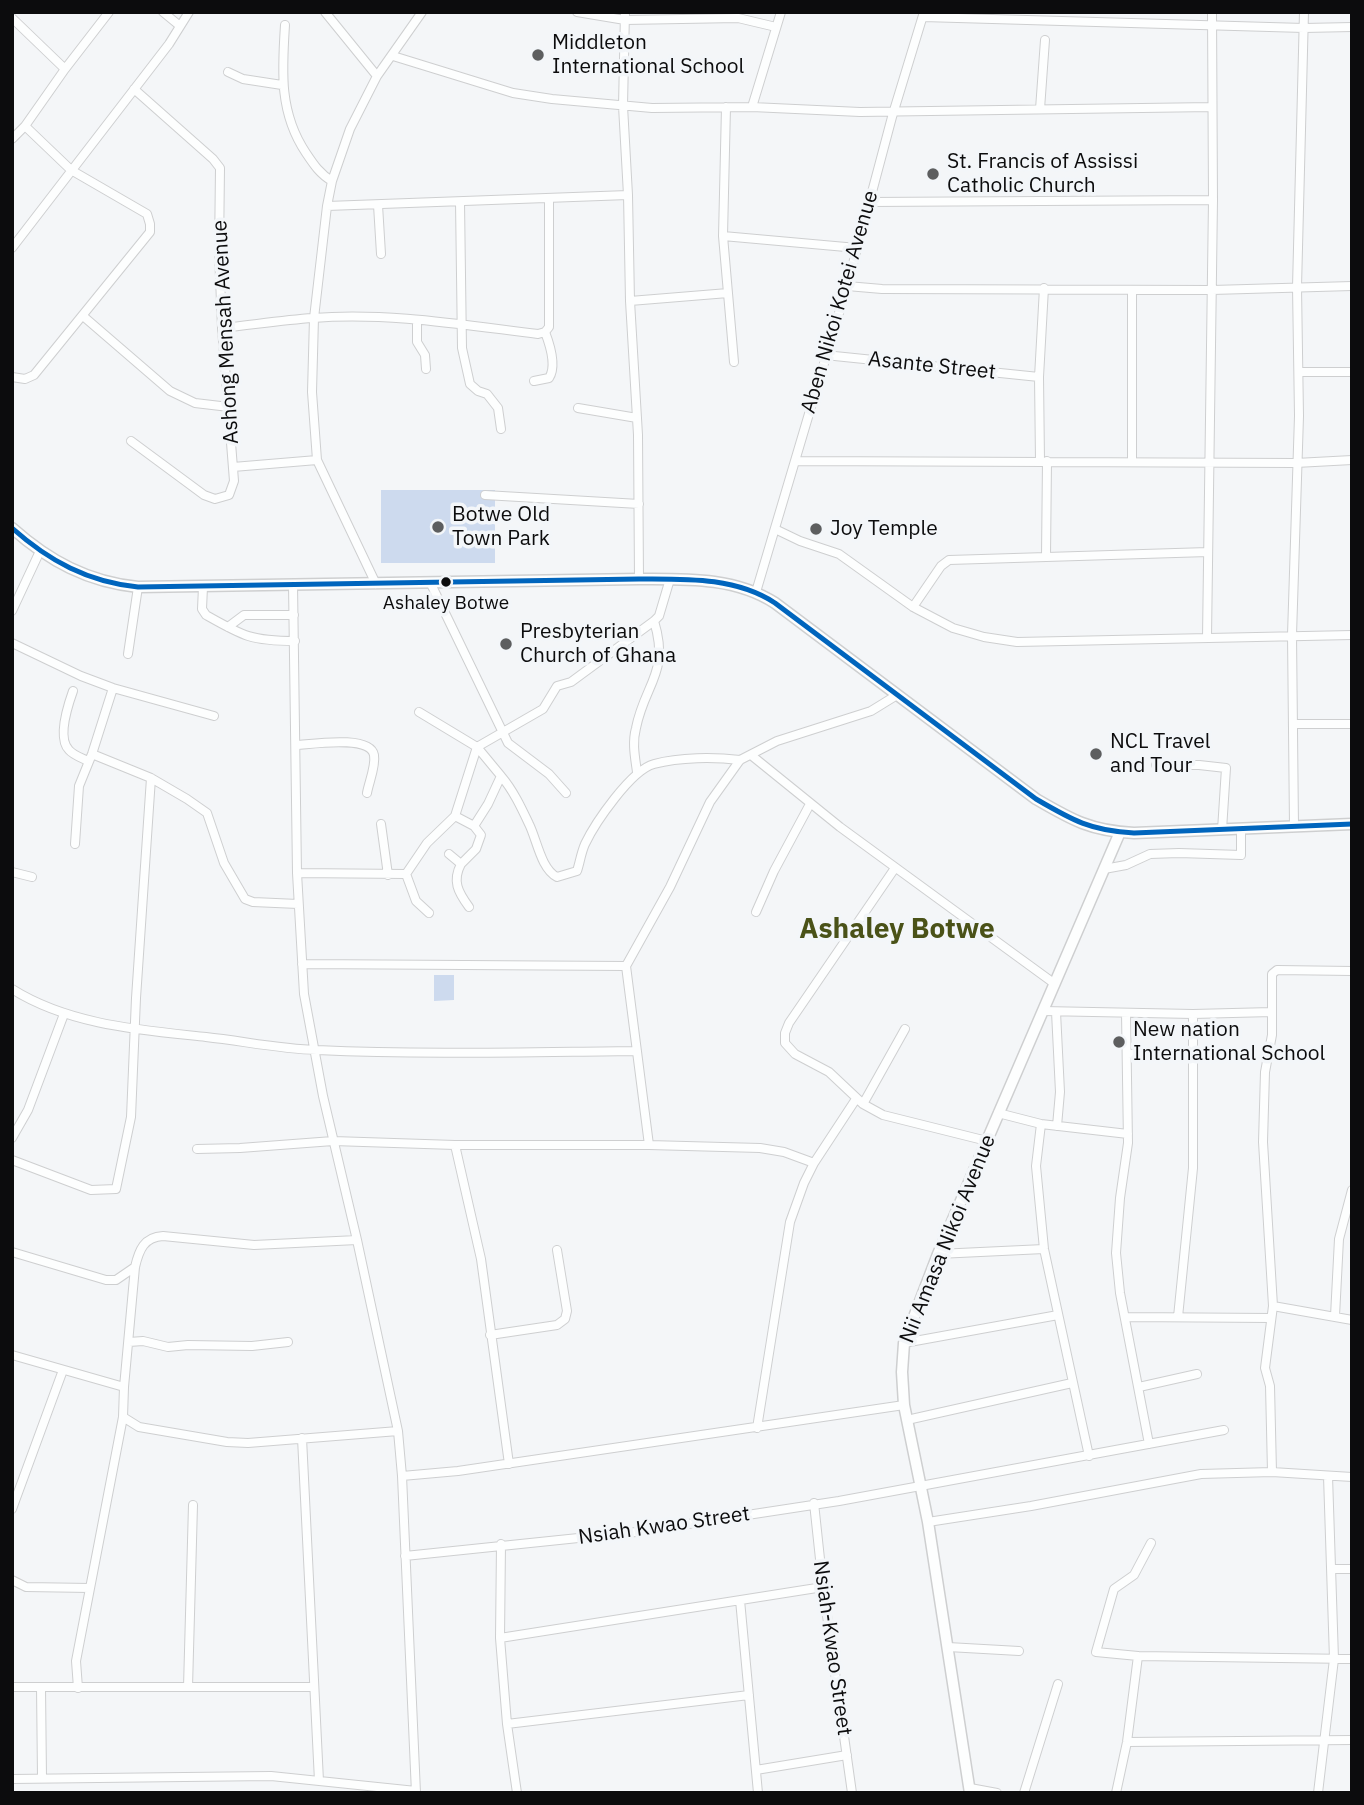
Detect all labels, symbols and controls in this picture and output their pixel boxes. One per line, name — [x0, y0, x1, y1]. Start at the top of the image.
place label: Middleton International School — [552, 30, 744, 80]
marker: Middleton International School — [530, 47, 546, 63]
place label: St. Francis of Assissi Catholic Church — [947, 149, 1138, 199]
marker: St. Francis of Assissi Catholic Church — [925, 166, 941, 182]
street label: Aben Nikoi Kotei Avenue — [796, 188, 884, 416]
street label: Ashong Mensah Avenue — [208, 219, 244, 445]
street label: Asante Street — [867, 347, 997, 385]
place label: Botwe Old Town Park — [452, 502, 550, 552]
place label: Joy Temple — [830, 516, 938, 542]
marker: Botwe Old Town Park — [430, 519, 446, 535]
marker: Joy Temple — [808, 521, 824, 537]
marker: Ashaley Botwe — [439, 575, 453, 589]
place label: Ashaley Botwe — [383, 593, 509, 615]
place label: Presbyterian Church of Ghana — [520, 619, 676, 669]
marker: Presbyterian Church of Ghana — [498, 636, 514, 652]
place label: NCL Travel and Tour — [1110, 729, 1211, 779]
marker: NCL Travel and Tour — [1088, 746, 1104, 762]
district label: Ashaley Botwe — [799, 913, 995, 947]
place label: New nation International School — [1133, 1017, 1325, 1067]
marker: New nation International School — [1111, 1034, 1127, 1050]
street label: Nii Amasa Nikoi Avenue — [895, 1131, 1001, 1347]
street label: Nsiah Kwao Street — [577, 1501, 751, 1551]
street label: Nsiah-Kwao Street — [807, 1559, 857, 1737]

